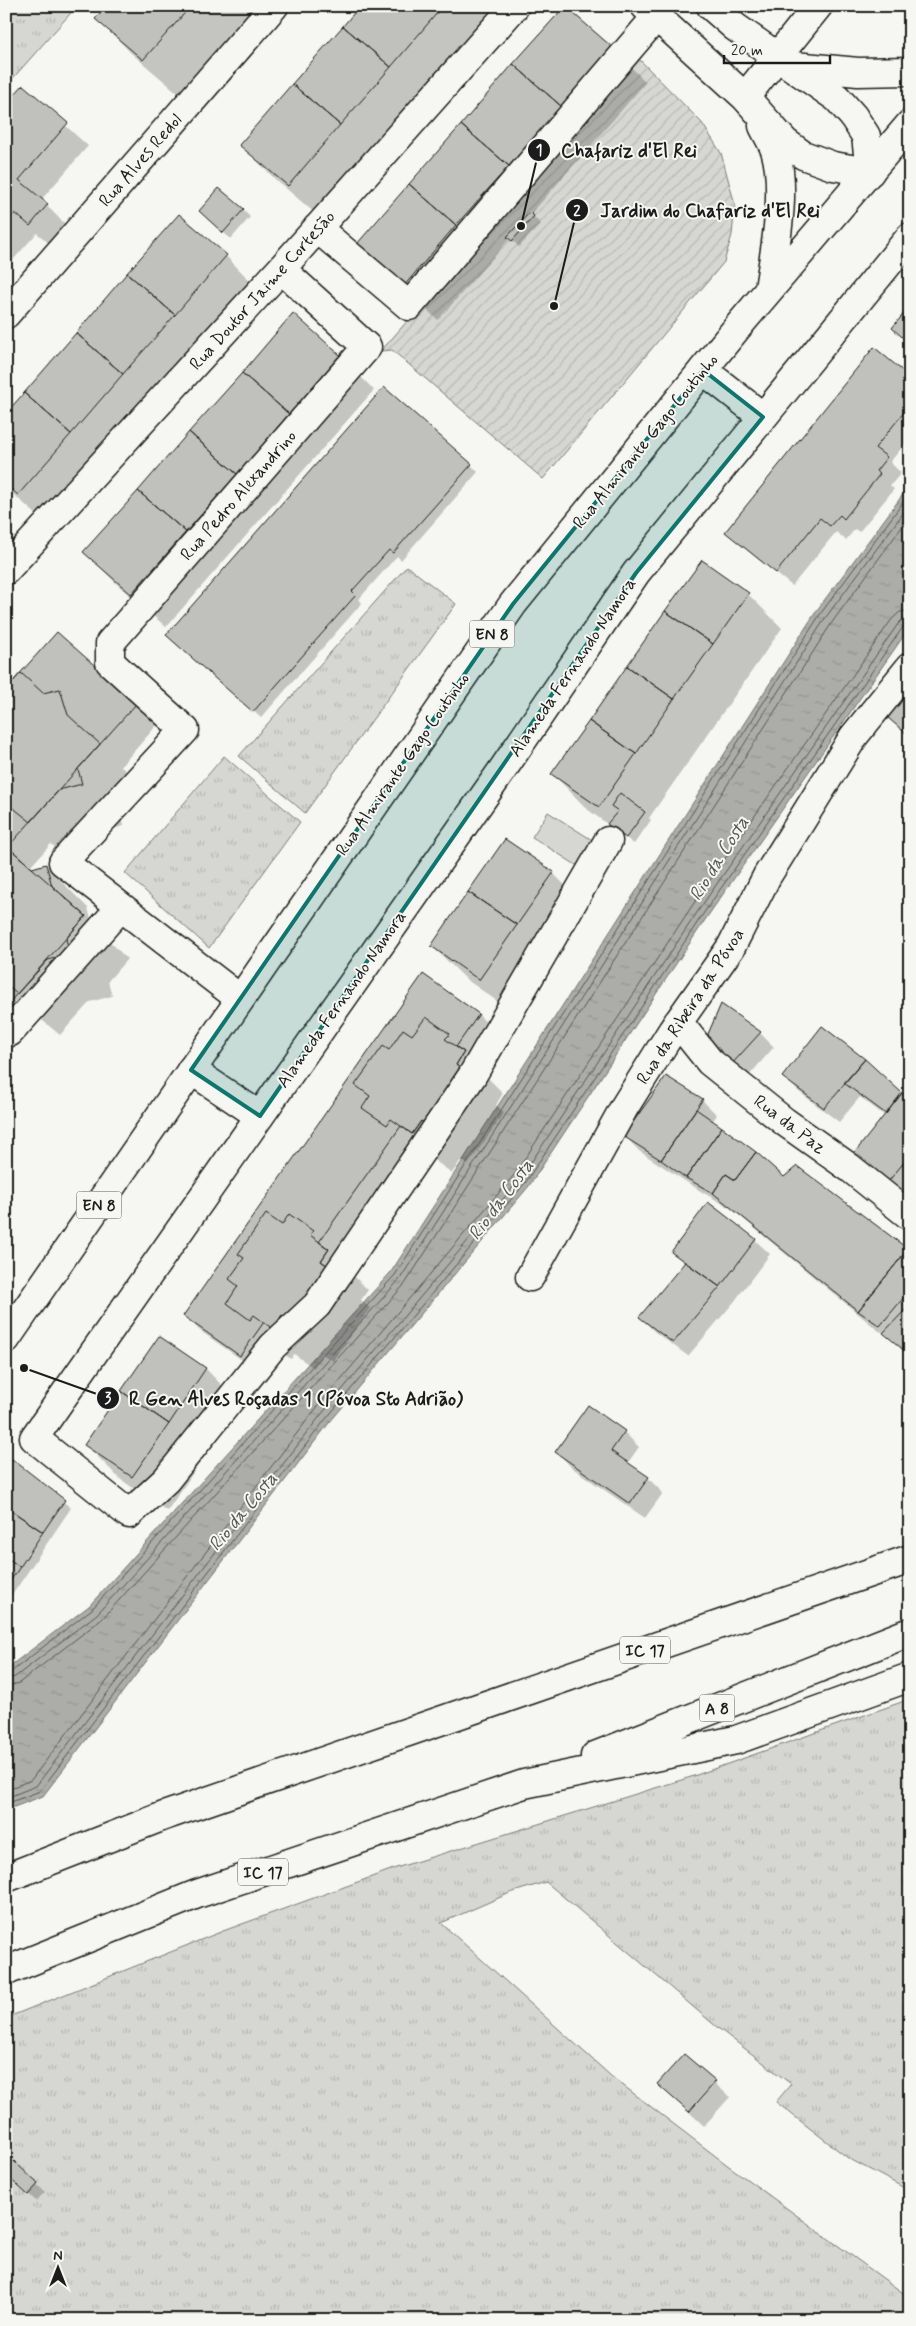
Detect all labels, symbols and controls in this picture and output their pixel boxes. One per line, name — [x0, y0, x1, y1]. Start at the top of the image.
scale bar — [724, 32, 830, 64]
text: 20 m — [731, 41, 763, 61]
street label: Rua Alves Redol — [94, 109, 188, 212]
callout: Chafariz d'El Rei — [526, 133, 706, 167]
text: Chafariz d'El Rei — [561, 139, 697, 164]
text: 1 — [536, 141, 542, 161]
callout: Jardim do Chafariz d'El Rei — [565, 193, 830, 227]
text: Jardim do Chafariz d'El Rei — [600, 199, 820, 224]
text: 2 — [573, 202, 581, 222]
street label: Rua Doutor Jaime Cortesão — [184, 206, 341, 376]
street label: Rua Almirante Gago Coutinho — [568, 349, 724, 534]
street label: Rua Pedro Alexandrino — [175, 425, 302, 566]
street label: Alameda Fernando Namora — [504, 573, 642, 762]
road number: EN 8 — [470, 620, 514, 648]
street label: Rua Almirante Gago Coutinho — [330, 668, 475, 861]
water label: Rio da Costa — [683, 812, 755, 906]
street label: Alameda Fernando Namora — [271, 906, 412, 1093]
street label: Rua da Ribeira da Póvoa — [631, 924, 750, 1089]
street label: Rua da Paz — [748, 1090, 831, 1160]
water label: Rio da Costa — [463, 1154, 540, 1245]
road number: EN 8 — [76, 1192, 122, 1218]
callout: R Gen Alves Roçadas 1 (Póvoa Sto Adrião) — [95, 1381, 471, 1415]
text: R Gen Alves Roçadas 1 (Póvoa Sto Adrião) — [129, 1387, 463, 1412]
text: 3 — [105, 1389, 112, 1409]
water label: Rio da Costa — [203, 1467, 283, 1556]
road number: IC 17 — [620, 1636, 670, 1664]
road number: A 8 — [700, 1695, 734, 1722]
road number: IC 17 — [238, 1858, 288, 1885]
north arrow — [32, 2244, 82, 2294]
text: N — [53, 2247, 63, 2265]

